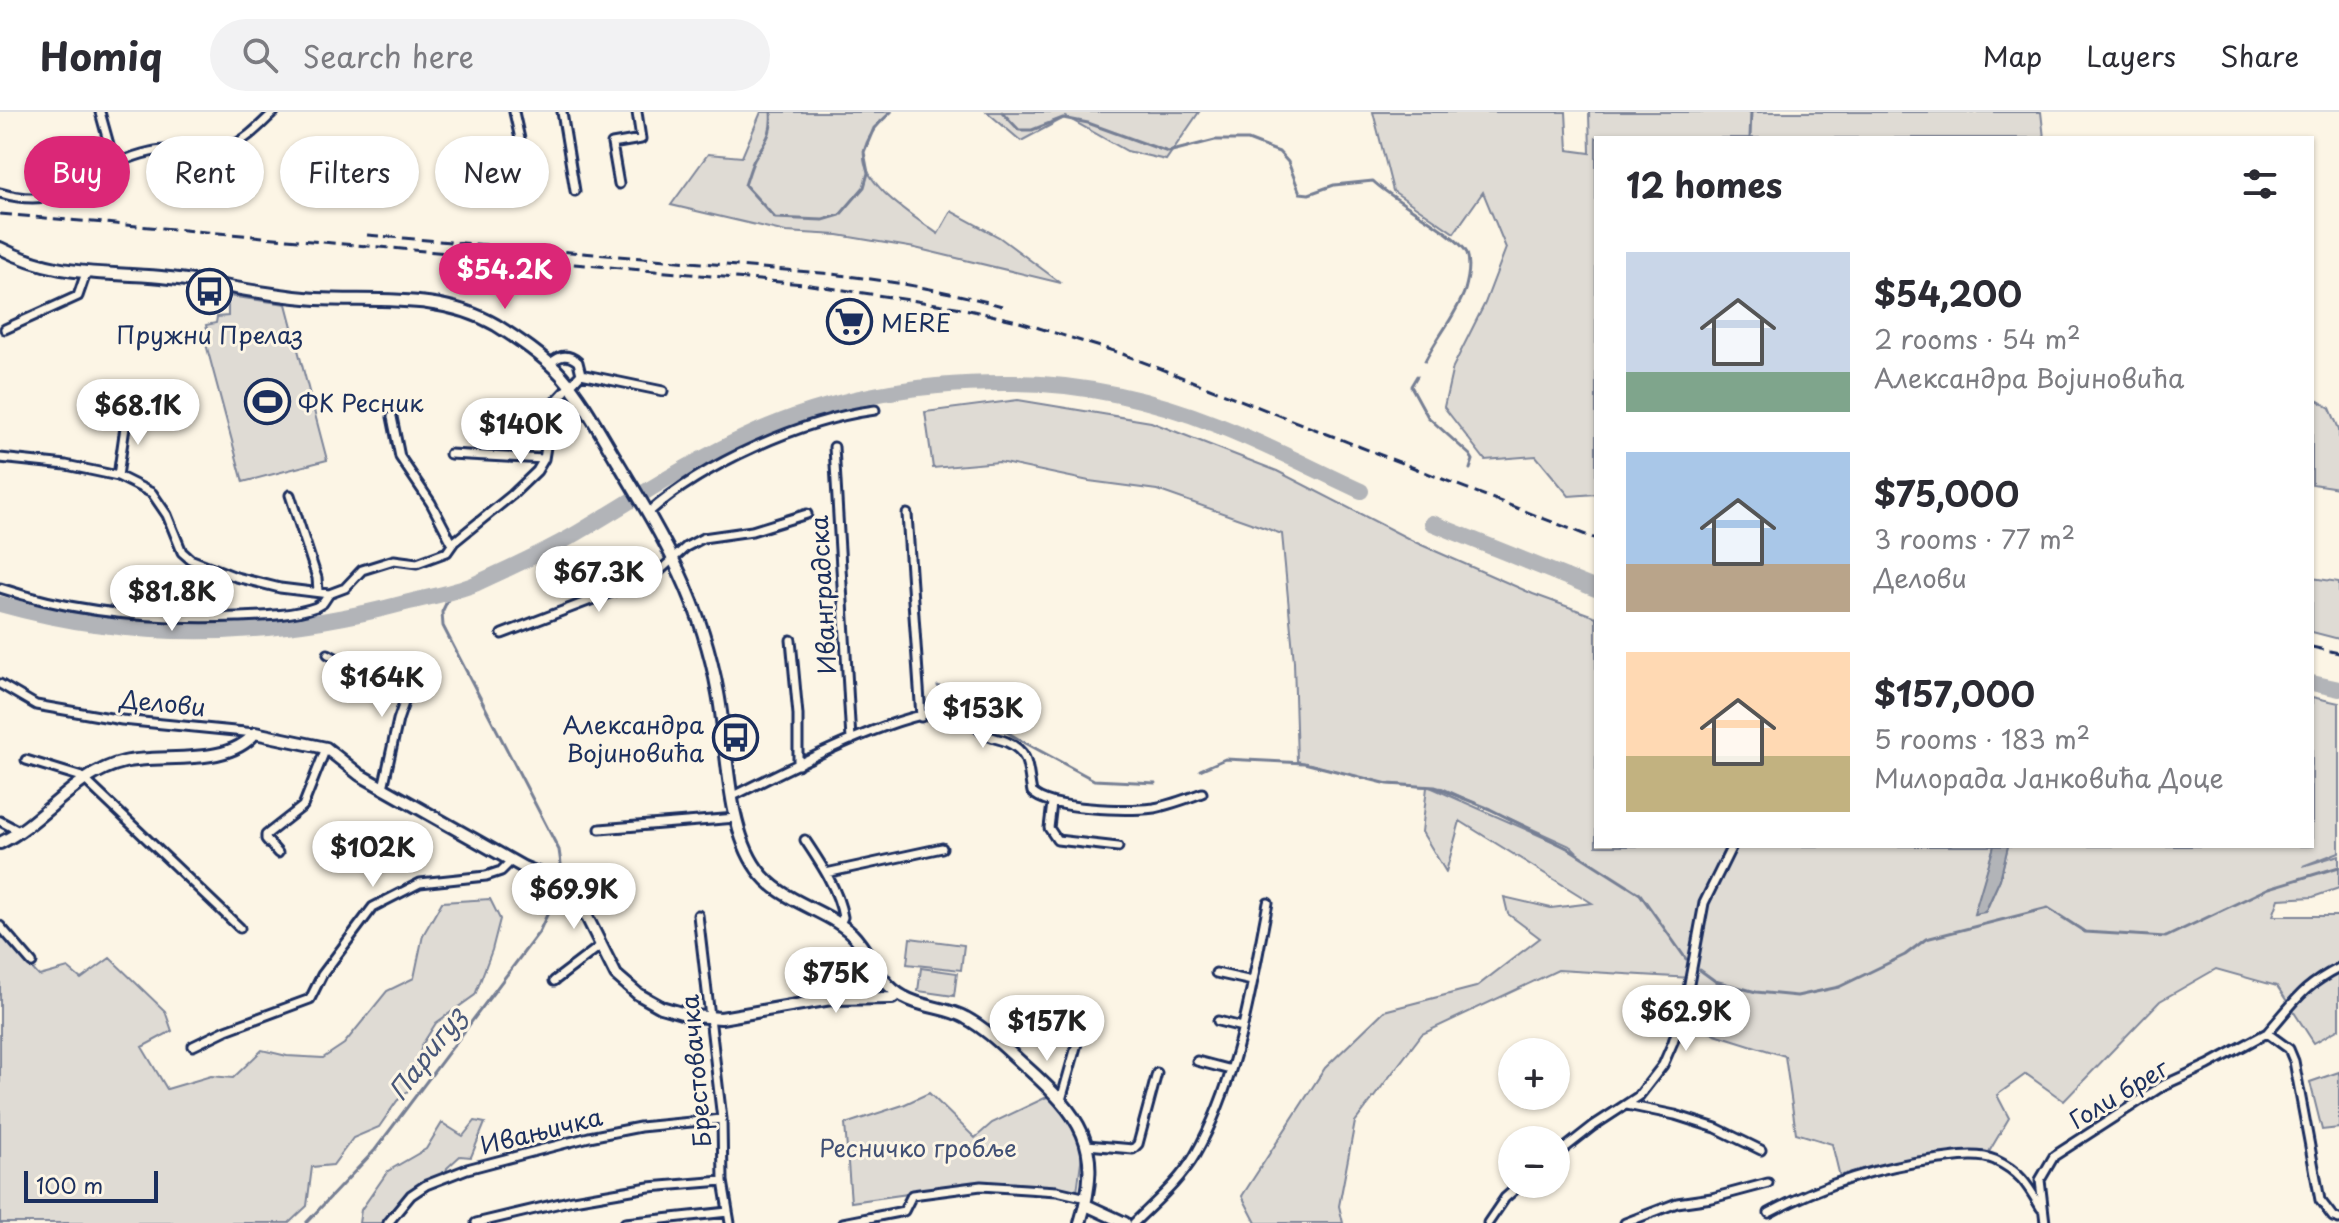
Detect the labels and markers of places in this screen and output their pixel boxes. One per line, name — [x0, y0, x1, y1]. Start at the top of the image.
pin: $54.2K — [440, 243, 570, 311]
bus stop icon: Пружни Прелаз — [186, 268, 234, 316]
supermarket icon: MERE — [826, 298, 874, 346]
place label: MERE — [881, 304, 951, 340]
place label: Пружни Прелаз — [117, 316, 303, 352]
sports icon: ФК Ресник — [243, 378, 291, 426]
pin: $68.1K — [73, 379, 203, 447]
place label: ФК Ресник — [298, 384, 424, 420]
pin: $140K — [465, 398, 577, 466]
pin: $67.3K — [534, 546, 664, 614]
pin: $81.8K — [107, 565, 237, 633]
pin: $164K — [326, 651, 438, 719]
pin: $153K — [927, 682, 1039, 750]
place label: Александра Војиновића — [563, 706, 704, 770]
bus stop icon: Александра Војиновића — [711, 714, 759, 762]
pin: $102K — [317, 821, 429, 889]
pin: $69.9K — [509, 863, 639, 931]
pin: $75K — [789, 947, 883, 1015]
pin: $62.9K — [1621, 985, 1751, 1053]
pin: $157K — [991, 995, 1103, 1063]

